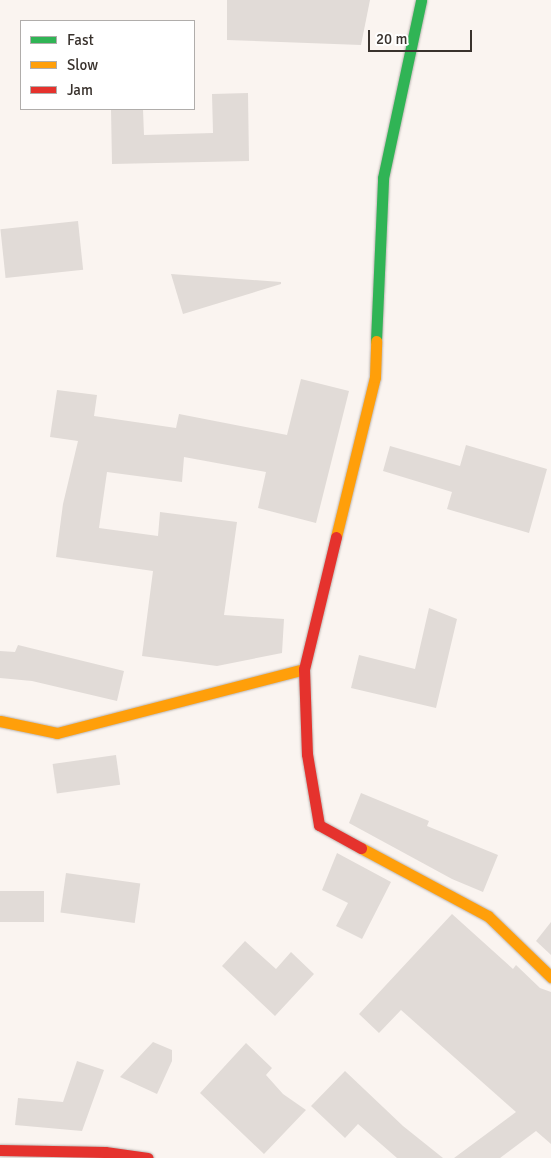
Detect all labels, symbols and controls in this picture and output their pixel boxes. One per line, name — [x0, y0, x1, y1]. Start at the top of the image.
legend — [20, 20, 195, 110]
scale bar — [371, 20, 475, 52]
text: 20 m — [376, 30, 407, 48]
text: Fast — [67, 31, 94, 49]
text: Slow — [67, 56, 98, 74]
text: Jam — [67, 81, 93, 99]

